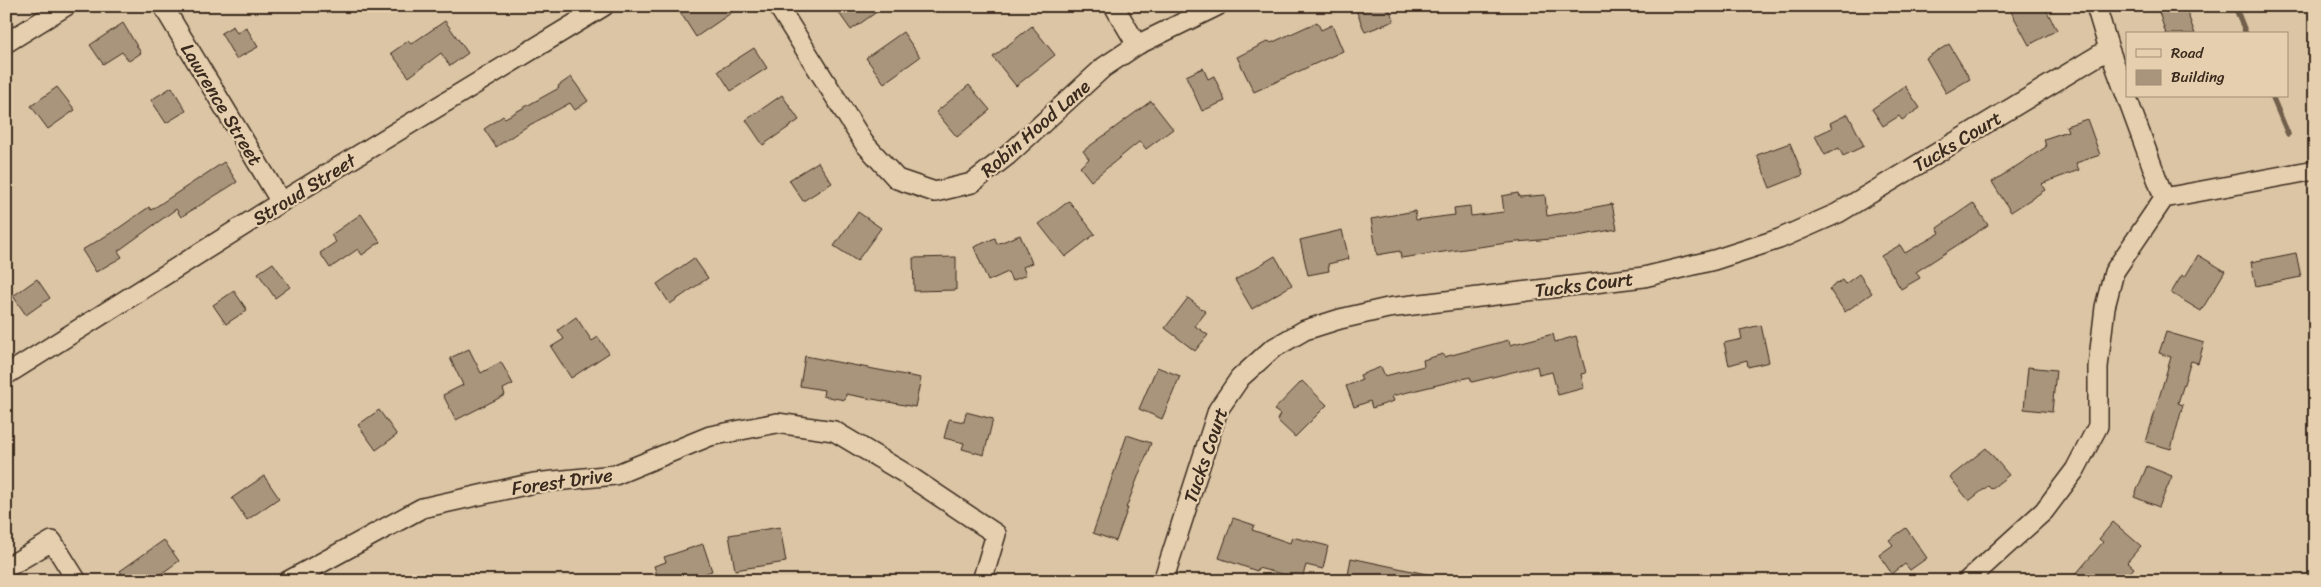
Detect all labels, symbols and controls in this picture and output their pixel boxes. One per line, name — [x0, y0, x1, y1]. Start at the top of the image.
legend — [2126, 32, 2288, 98]
street label: Lawrence Street — [172, 36, 271, 172]
text: Road — [2171, 40, 2204, 66]
text: Building — [2171, 64, 2225, 90]
street label: Robin Hood Lane — [973, 71, 1098, 186]
street label: Tucks Court — [1906, 102, 2008, 181]
street label: Stroud Street — [246, 144, 364, 235]
street label: Tucks Court — [1533, 262, 1635, 307]
street label: Tucks Court — [1174, 403, 1237, 507]
street label: Forest Drive — [509, 458, 615, 505]

